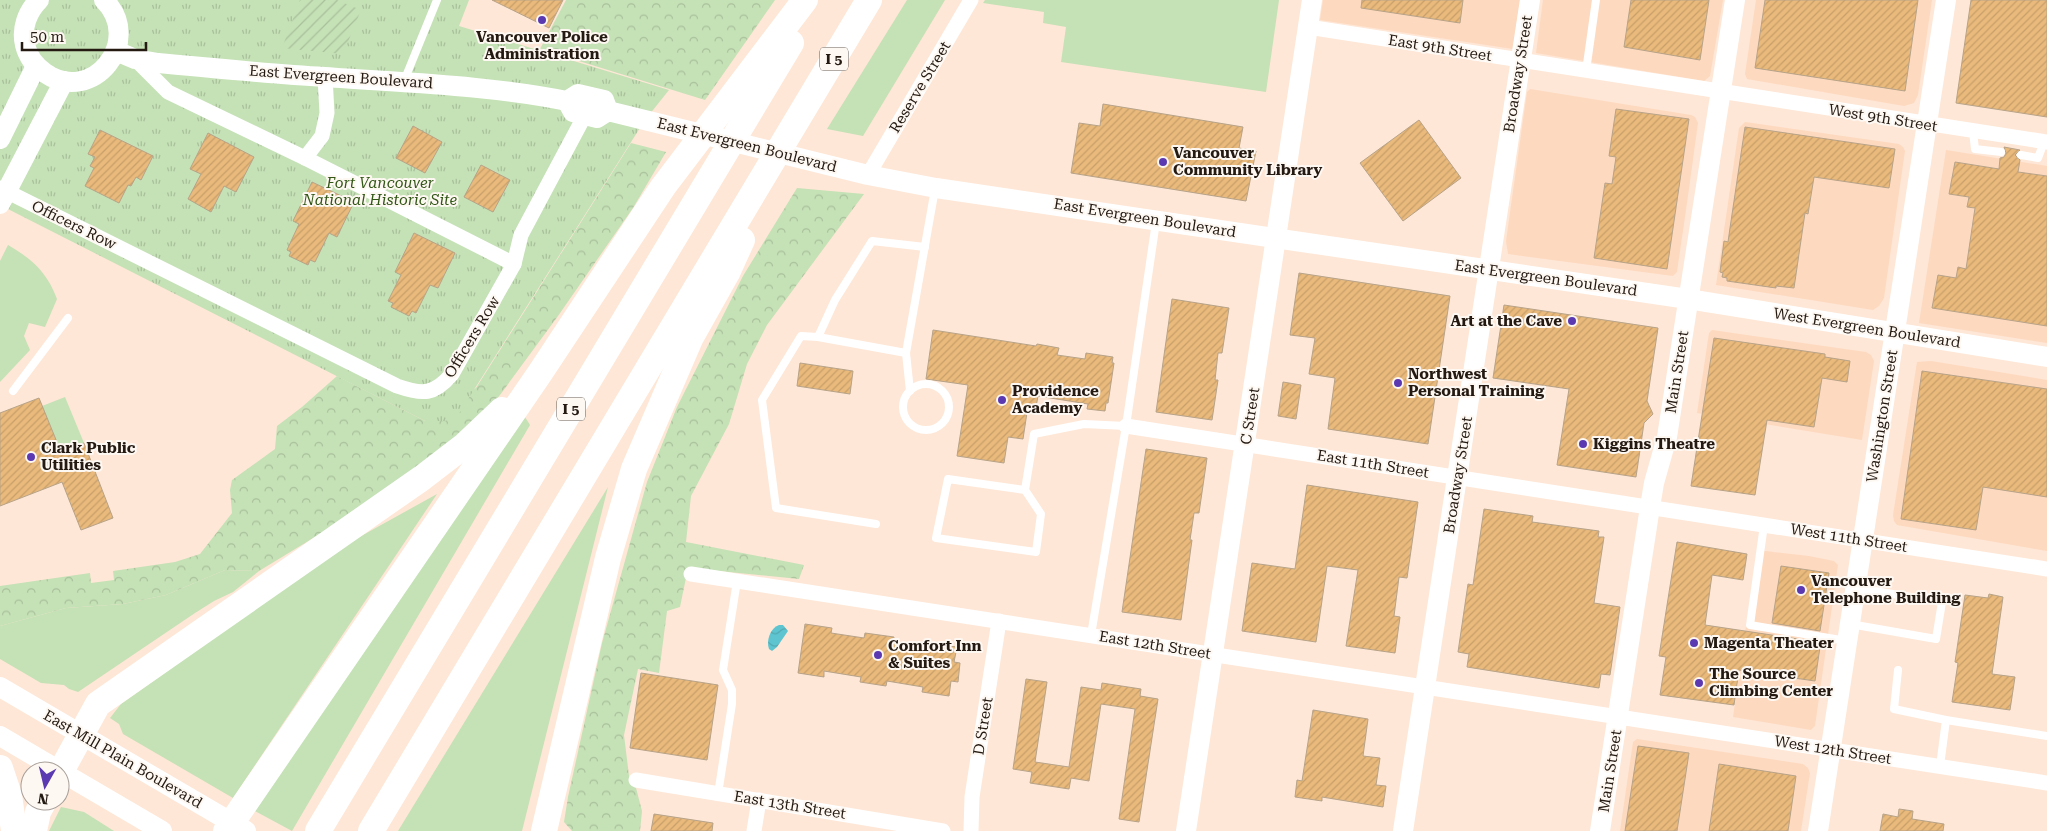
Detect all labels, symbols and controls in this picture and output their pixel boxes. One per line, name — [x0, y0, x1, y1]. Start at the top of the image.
marker: Vancouver Police Administration — [536, 14, 548, 26]
street label: Broadway Street — [1500, 14, 1536, 134]
scale bar — [22, 20, 146, 52]
text: 50 m — [30, 28, 65, 46]
place label: Vancouver Police Administration — [476, 28, 608, 63]
street label: East 9th Street — [1387, 31, 1494, 65]
street label: Reserve Street — [886, 38, 955, 136]
road number: I 5 — [820, 48, 848, 70]
street label: East Evergreen Boulevard — [248, 62, 434, 92]
street label: West 9th Street — [1827, 101, 1939, 136]
street label: East Evergreen Boulevard — [655, 114, 839, 176]
place label: Vancouver Community Library — [1173, 144, 1322, 179]
marker: Vancouver Community Library — [1157, 156, 1169, 168]
park label: Fort Vancouver National Historic Site — [302, 174, 458, 209]
street label: East Evergreen Boulevard — [1052, 195, 1238, 241]
street label: Officers Row — [29, 197, 120, 254]
street label: East Evergreen Boulevard — [1453, 256, 1639, 300]
street label: Officers Row — [441, 292, 504, 381]
street label: West Evergreen Boulevard — [1772, 304, 1962, 352]
place label: Art at the Cave — [1451, 312, 1562, 330]
marker: Art at the Cave — [1566, 315, 1578, 327]
street label: Main Street — [1662, 329, 1692, 415]
street label: Washington Street — [1863, 348, 1901, 484]
place label: Northwest Personal Training — [1408, 365, 1545, 400]
marker: Northwest Personal Training — [1392, 377, 1404, 389]
place label: Providence Academy — [1012, 382, 1099, 417]
street label: C Street — [1237, 386, 1263, 446]
marker: Providence Academy — [996, 394, 1008, 406]
road number: I 5 — [557, 398, 585, 420]
street label: Broadway Street — [1440, 415, 1476, 535]
place label: Kiggins Theatre — [1593, 435, 1715, 453]
marker: Kiggins Theatre — [1577, 438, 1589, 450]
place label: Clark Public Utilities — [41, 439, 136, 474]
street label: East 11th Street — [1316, 446, 1431, 482]
marker: Clark Public Utilities — [25, 451, 37, 463]
street label: West 11th Street — [1789, 520, 1909, 556]
place label: Vancouver Telephone Building — [1811, 572, 1961, 607]
marker: Vancouver Telephone Building — [1795, 584, 1807, 596]
street label: East 12th Street — [1098, 627, 1213, 663]
place label: Magenta Theater — [1704, 634, 1834, 652]
place label: Comfort Inn & Suites — [888, 637, 982, 672]
marker: Magenta Theater — [1688, 637, 1700, 649]
marker: Comfort Inn & Suites — [872, 649, 884, 661]
place label: The Source Climbing Center — [1709, 665, 1833, 700]
marker: The Source Climbing Center — [1693, 677, 1705, 689]
street label: D Street — [970, 695, 997, 756]
street label: East Mill Plain Boulevard — [40, 706, 206, 812]
street label: Main Street — [1595, 728, 1625, 814]
street label: West 12th Street — [1773, 732, 1893, 768]
north arrow — [20, 761, 70, 811]
street label: East 13th Street — [733, 787, 848, 823]
text: N — [37, 790, 50, 808]

